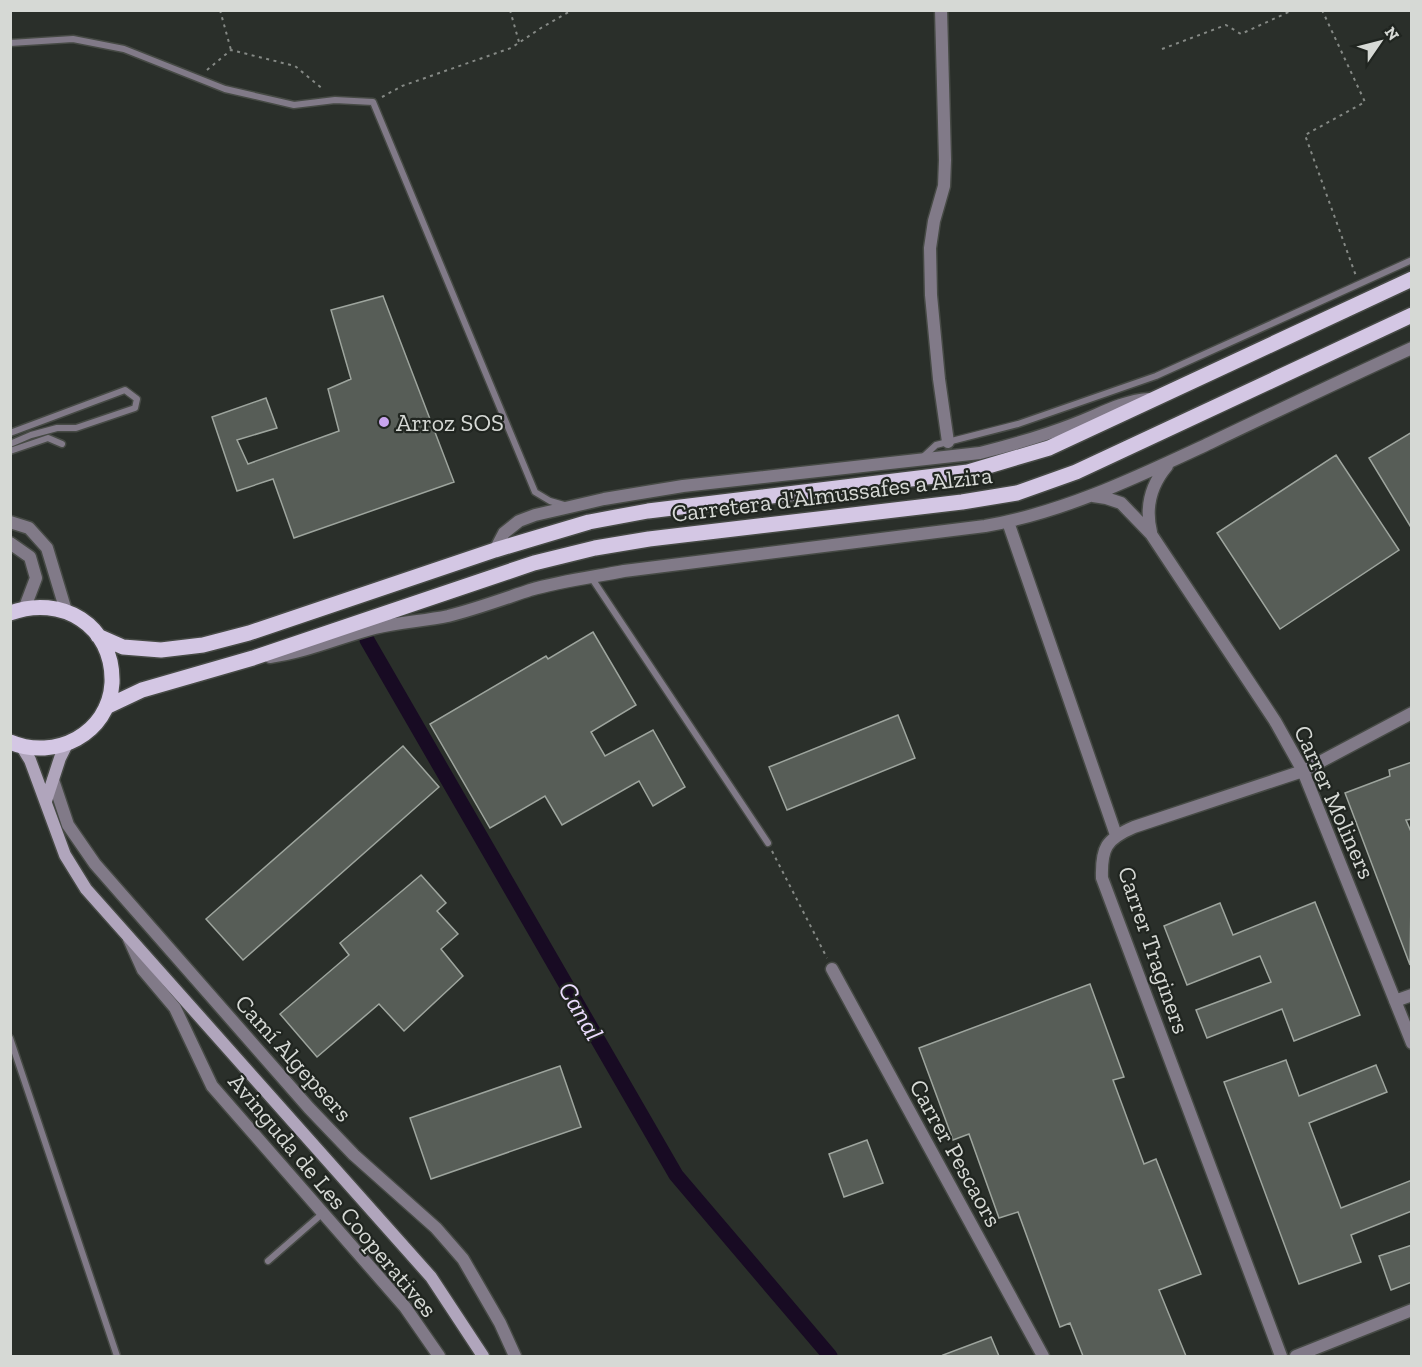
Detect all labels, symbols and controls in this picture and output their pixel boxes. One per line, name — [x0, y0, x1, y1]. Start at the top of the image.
north arrow — [1350, 12, 1410, 72]
text: N — [1381, 23, 1403, 44]
place label: Arroz SOS — [396, 408, 504, 437]
marker: Arroz SOS — [377, 415, 391, 429]
street label: Carretera d'Almussafes a Alzira — [670, 460, 995, 528]
street label: Carrer Moliners — [1288, 721, 1382, 883]
street label: Carrer Traginers — [1112, 863, 1196, 1037]
water label: Canal — [552, 976, 610, 1046]
street label: Camí Algepsers — [229, 988, 359, 1128]
street label: Avinguda de Les Cooperatives — [222, 1067, 444, 1323]
street label: Carrer Pescaors — [903, 1074, 1009, 1232]

